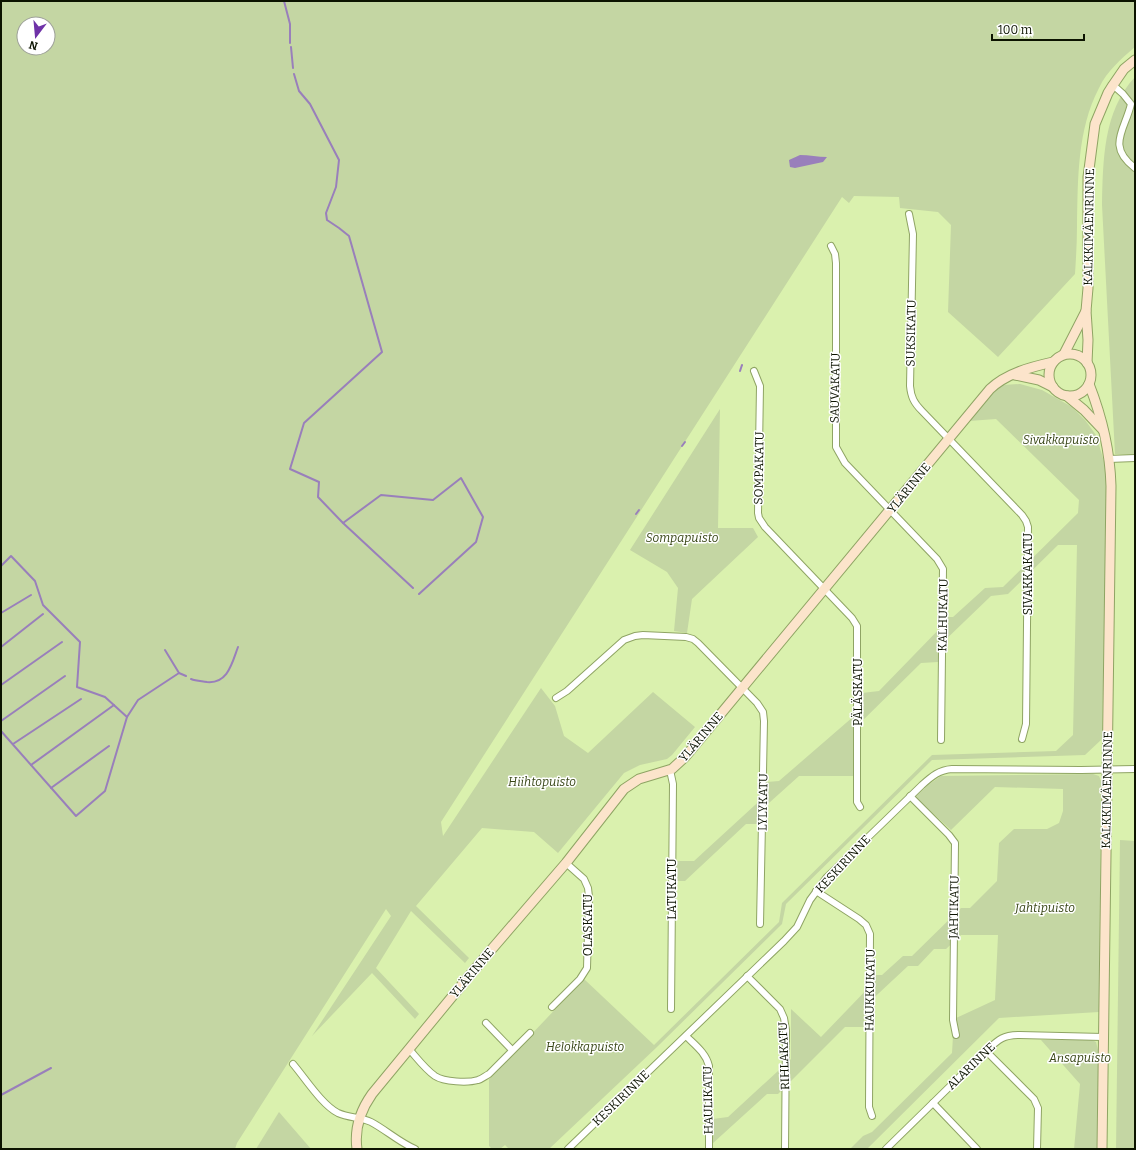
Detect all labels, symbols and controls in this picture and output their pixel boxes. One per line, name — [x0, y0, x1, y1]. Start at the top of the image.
north arrow — [16, 16, 56, 56]
scale bar — [992, 16, 1084, 42]
text: 100 m — [998, 23, 1033, 37]
text: N — [27, 38, 39, 53]
street label: KALKKIMÄENRINNE — [1080, 168, 1097, 286]
street label: SUKSIKATU — [903, 299, 919, 367]
street label: SAUVAKATU — [827, 353, 843, 423]
street label: SOMPAKATU — [751, 431, 767, 505]
park label: Sivakkapuisto — [1023, 433, 1099, 447]
street label: YLÄRINNE — [884, 459, 934, 516]
park label: Sompapuisto — [646, 531, 719, 545]
street label: SIVAKKAKATU — [1021, 533, 1035, 615]
street label: KALHUKATU — [935, 578, 951, 652]
street label: PÄLÄSKATU — [850, 658, 865, 726]
street label: YLÄRINNE — [675, 709, 726, 765]
street label: KALKKIMÄENRINNE — [1098, 731, 1115, 849]
street label: LYLYKATU — [755, 773, 771, 831]
park label: Hiihtopuisto — [508, 775, 576, 789]
street label: KESKIRINNE — [813, 832, 873, 896]
street label: LATUKATU — [665, 858, 679, 920]
street label: JAHTIKATU — [946, 875, 962, 940]
street label: OLASKATU — [581, 894, 595, 956]
park label: Jahtipuisto — [1014, 901, 1075, 915]
street label: YLÄRINNE — [446, 945, 497, 1001]
street label: HAUKKUKATU — [862, 949, 878, 1031]
street label: RIHLAKATU — [776, 1022, 792, 1090]
park label: Helokkapuisto — [546, 1040, 625, 1054]
street label: ALARINNE — [944, 1040, 998, 1092]
park label: Ansapuisto — [1048, 1051, 1111, 1065]
street label: HAULIKATU — [700, 1066, 716, 1134]
street label: KESKIRINNE — [590, 1067, 652, 1129]

